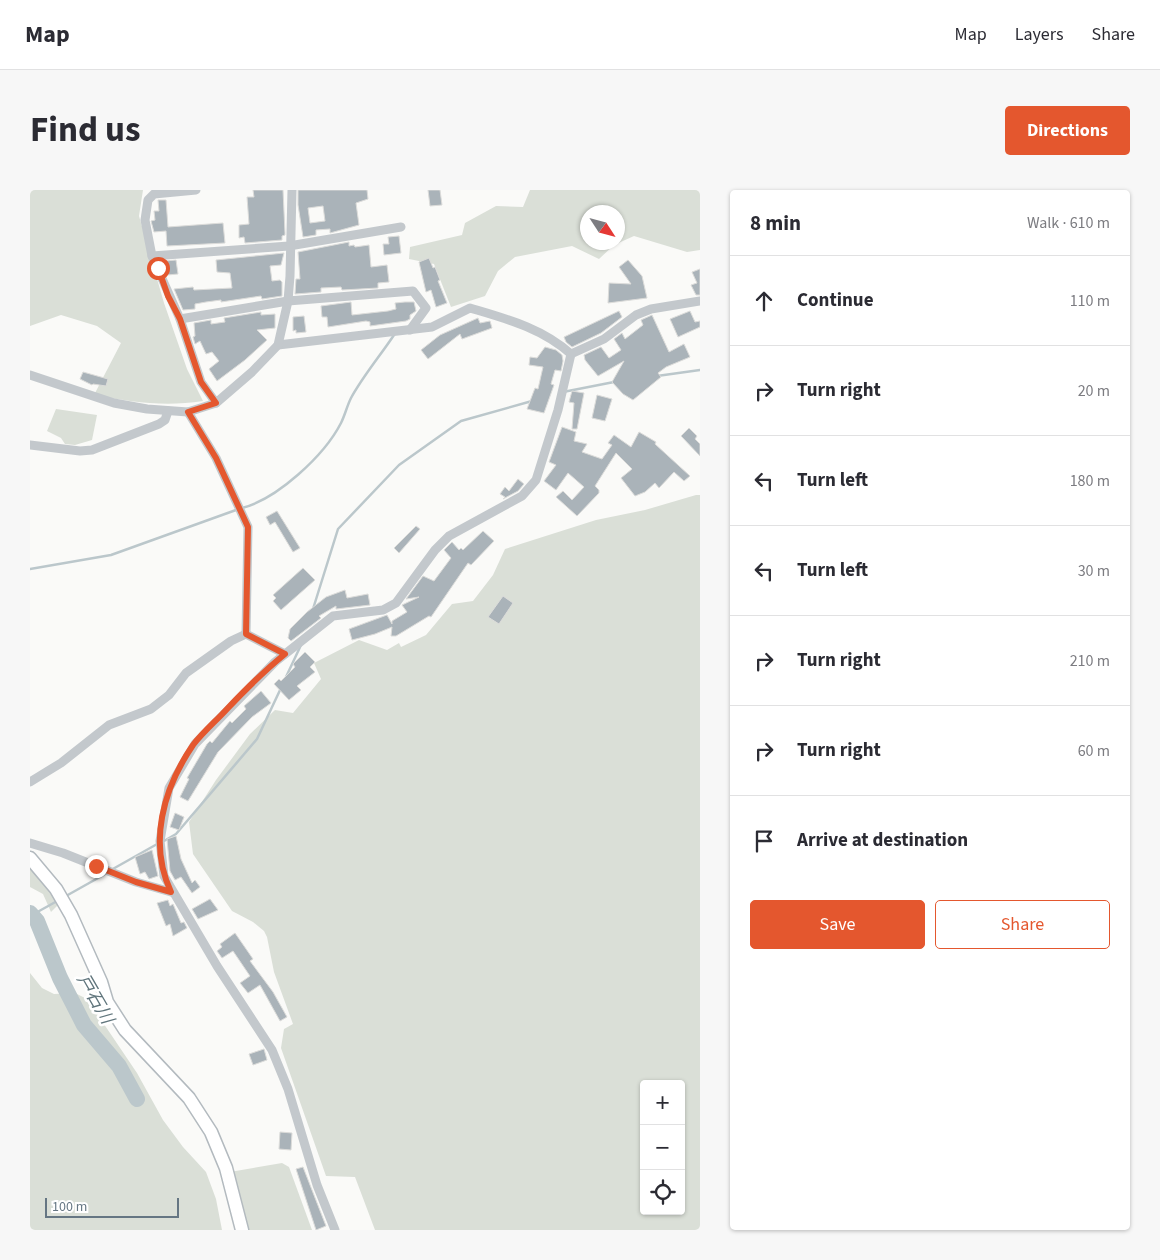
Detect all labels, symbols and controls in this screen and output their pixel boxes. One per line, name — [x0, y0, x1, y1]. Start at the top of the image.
text: Map — [25, 17, 70, 52]
text: Map — [955, 22, 987, 47]
text: Layers — [1015, 22, 1064, 47]
text: Share — [1092, 22, 1135, 47]
text: Find us — [30, 105, 140, 155]
button: Directions — [1005, 106, 1130, 155]
north arrow — [580, 205, 625, 250]
text: 8 min — [750, 208, 801, 238]
text: Walk · 610 m — [1027, 212, 1110, 234]
route start — [147, 257, 170, 280]
icon: ahead — [750, 287, 778, 315]
text: Continue — [797, 287, 874, 314]
text: 110 m — [1070, 290, 1110, 312]
icon: right — [750, 377, 778, 405]
text: Turn right — [797, 377, 881, 404]
text: 20 m — [1078, 380, 1110, 402]
icon: left — [750, 467, 778, 495]
text: Turn left — [797, 467, 868, 494]
text: 180 m — [1070, 470, 1110, 492]
icon: left — [750, 557, 778, 585]
text: Turn left — [797, 557, 868, 584]
text: 30 m — [1078, 560, 1110, 582]
icon: right — [750, 647, 778, 675]
text: Turn right — [797, 647, 881, 674]
text: 210 m — [1070, 650, 1110, 672]
icon: right — [750, 737, 778, 765]
text: Turn right — [797, 737, 881, 764]
text: 60 m — [1078, 740, 1110, 762]
icon: arrive — [750, 827, 778, 855]
text: Arrive at destination — [797, 827, 968, 854]
route end — [85, 855, 108, 878]
button: Save — [750, 900, 925, 949]
button: Share — [935, 900, 1110, 949]
water label: 戸石川 — [71, 969, 120, 1030]
map controls — [640, 1080, 685, 1215]
button: + — [640, 1080, 685, 1125]
button: − — [640, 1125, 685, 1170]
button: locate — [640, 1170, 685, 1215]
scale bar — [45, 1195, 179, 1218]
text: 100 m — [52, 1197, 87, 1217]

